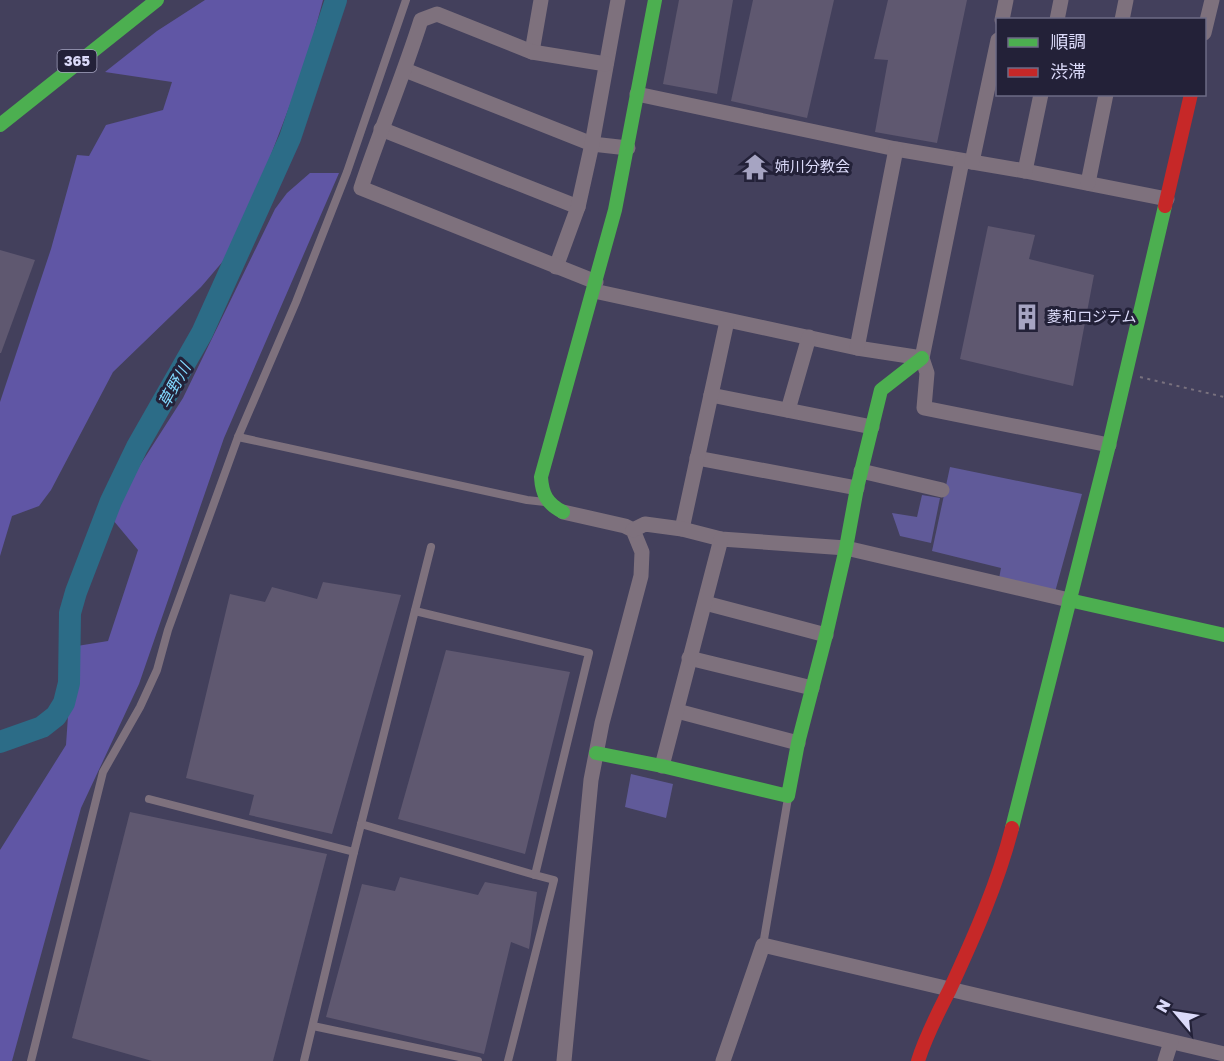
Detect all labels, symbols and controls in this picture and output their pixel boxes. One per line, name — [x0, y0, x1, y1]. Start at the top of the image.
legend — [996, 18, 1206, 96]
text: 順調 — [1050, 30, 1086, 52]
road number: 365 — [58, 50, 97, 72]
text: 渋滞 — [1050, 60, 1086, 82]
temple icon: 姉川分教会 — [740, 152, 770, 182]
place label: 姉川分教会 — [775, 157, 850, 175]
building icon: 菱和ロジテム — [1012, 302, 1042, 332]
place label: 菱和ロジテム — [1047, 307, 1137, 325]
water label: 草野川 — [154, 357, 195, 411]
north arrow — [1146, 983, 1206, 1043]
text: N — [1151, 996, 1175, 1016]

